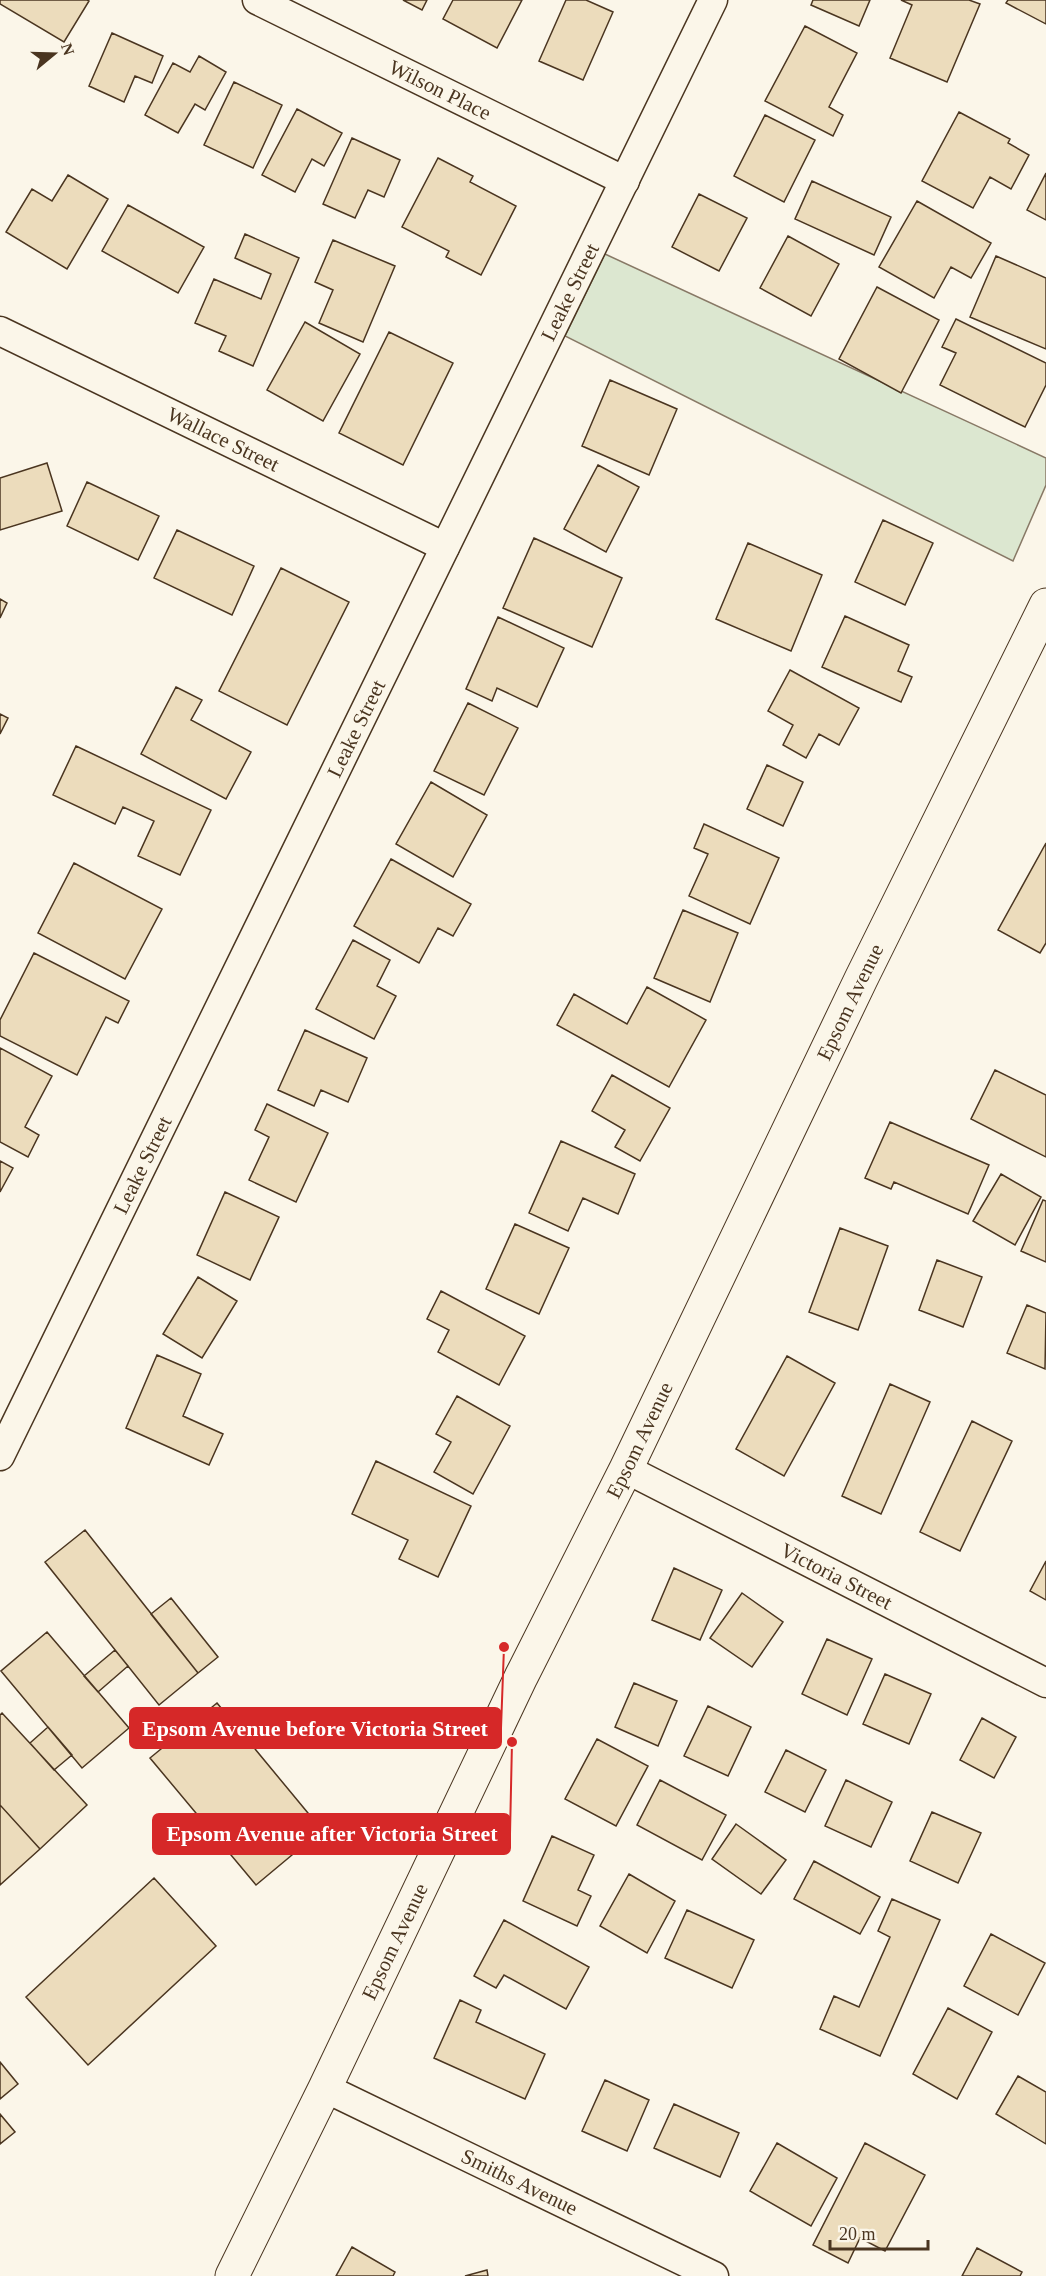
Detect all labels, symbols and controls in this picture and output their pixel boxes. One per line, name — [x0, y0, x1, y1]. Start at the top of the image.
north arrow — [24, 24, 84, 84]
text: N — [58, 41, 78, 58]
street label: Wilson Place — [385, 55, 495, 125]
street label: Leake Street — [536, 239, 604, 345]
street label: Wallace Street — [163, 402, 283, 477]
street label: Leake Street — [322, 676, 390, 781]
street label: Epsom Avenue — [812, 940, 888, 1064]
street label: Leake Street — [108, 1112, 177, 1218]
street label: Epsom Avenue — [601, 1378, 678, 1502]
street label: Victoria Street — [777, 1538, 896, 1615]
callout: Epsom Avenue before Victoria Street — [130, 1708, 501, 1748]
text: Epsom Avenue before Victoria Street — [142, 1716, 489, 1741]
callout: Epsom Avenue after Victoria Street — [153, 1814, 510, 1854]
text: Epsom Avenue after Victoria Street — [166, 1821, 498, 1846]
street label: Epsom Avenue — [357, 1879, 433, 2004]
street label: Smiths Avenue — [457, 2144, 582, 2220]
scale bar — [830, 2213, 928, 2251]
text: 20 m — [839, 2224, 876, 2244]

